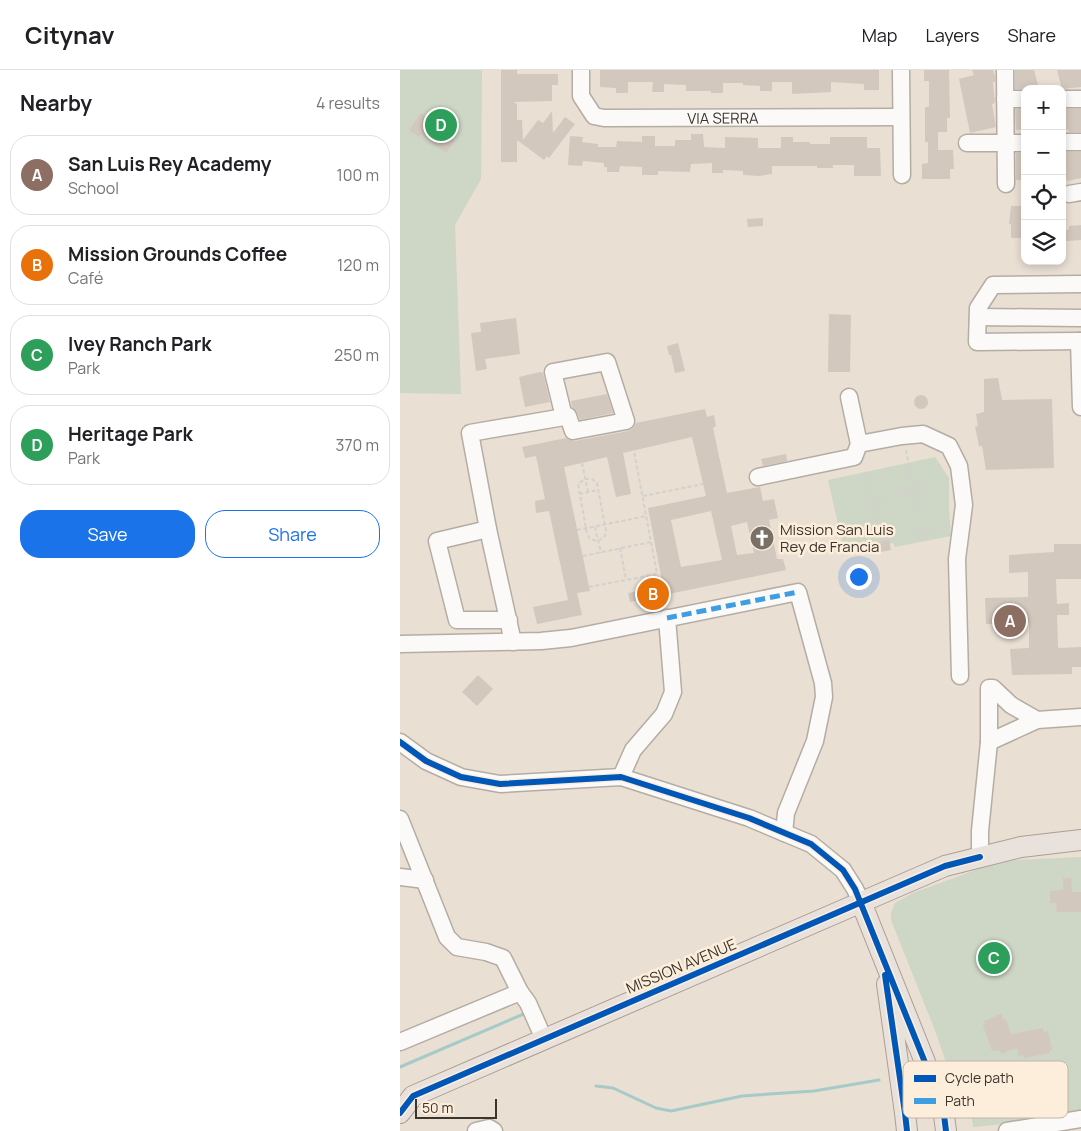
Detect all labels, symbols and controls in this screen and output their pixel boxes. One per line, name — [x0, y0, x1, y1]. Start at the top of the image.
text: Citynav — [25, 18, 115, 51]
text: Map — [862, 23, 897, 47]
text: Layers — [925, 23, 979, 47]
text: Share — [1007, 23, 1056, 47]
map controls — [1021, 85, 1066, 265]
button: + — [1021, 85, 1066, 130]
text: Nearby — [20, 89, 92, 117]
text: 4 results — [316, 92, 380, 114]
pin: D — [425, 106, 457, 144]
street label: VIA SERRA — [687, 107, 759, 128]
button: − — [1021, 130, 1066, 175]
text: San Luis Rey Academy — [68, 151, 271, 177]
text: A — [32, 164, 42, 186]
text: 100 m — [336, 164, 379, 186]
button: locate — [1021, 175, 1066, 220]
text: School — [68, 177, 119, 199]
button: layers — [1021, 220, 1066, 265]
text: Mission Grounds Coffee — [68, 241, 287, 267]
text: B — [32, 254, 42, 276]
text: 120 m — [337, 254, 379, 276]
text: Café — [68, 267, 103, 289]
text: Ivey Ranch Park — [68, 331, 212, 357]
text: C — [31, 344, 43, 366]
text: 250 m — [334, 344, 379, 366]
text: Park — [68, 357, 100, 379]
text: Heritage Park — [68, 421, 193, 447]
text: D — [31, 434, 43, 456]
text: 370 m — [336, 434, 379, 456]
text: Park — [68, 447, 100, 469]
button: Save — [20, 510, 195, 558]
button: Share — [205, 510, 380, 558]
place label: Mission San Luis Rey de Francia — [780, 519, 894, 557]
church icon: Mission San Luis Rey de Francia — [749, 525, 775, 551]
your location — [846, 564, 872, 590]
pin: B — [637, 575, 669, 613]
pin: A — [994, 602, 1026, 640]
street label: MISSION AVENUE — [623, 933, 739, 999]
pin: C — [978, 939, 1010, 977]
legend — [903, 1061, 1068, 1118]
text: Cycle path — [945, 1068, 1014, 1087]
text: Path — [945, 1091, 975, 1110]
scale bar — [415, 1096, 498, 1119]
text: 50 m — [422, 1098, 453, 1117]

